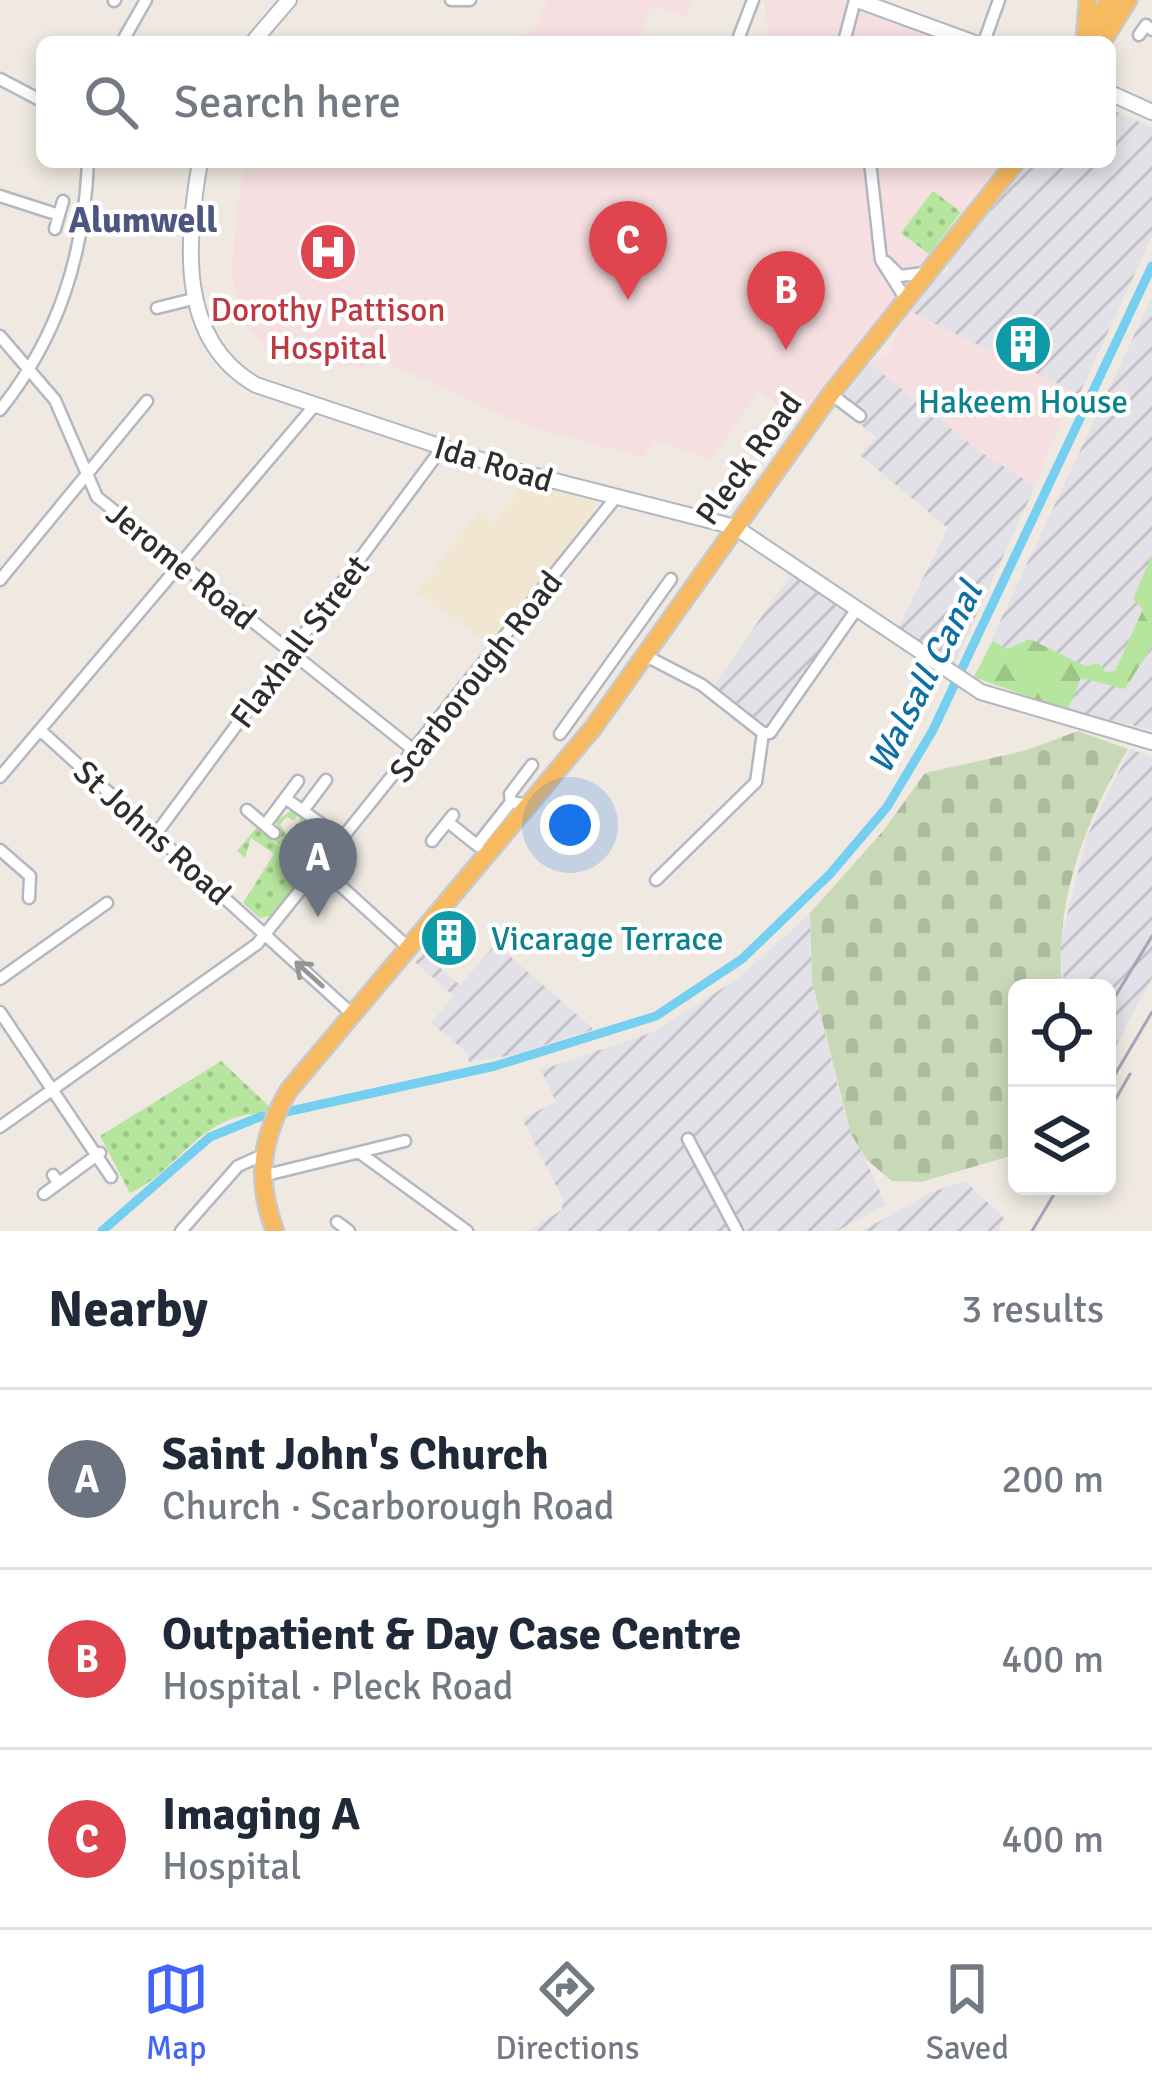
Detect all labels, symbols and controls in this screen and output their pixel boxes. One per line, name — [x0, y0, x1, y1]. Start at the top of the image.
search box — [36, 36, 1116, 168]
icon: search — [78, 69, 144, 135]
text: Search here — [174, 75, 401, 130]
district label: Alumwell — [69, 198, 218, 243]
pin: C — [589, 201, 667, 300]
hospital icon: Dorothy Pattison Hospital — [297, 221, 359, 283]
pin: B — [747, 251, 825, 350]
place label: Dorothy Pattison Hospital — [211, 290, 445, 369]
building icon: Hakeem House — [992, 313, 1054, 375]
place label: Hakeem House — [918, 382, 1128, 423]
street label: Pleck Road — [687, 384, 811, 533]
street label: Ida Road — [429, 427, 558, 502]
street label: Jerome Road — [98, 493, 264, 639]
street label: Flaxhall Street — [222, 547, 379, 736]
street label: Scarborough Road — [381, 563, 572, 791]
water label: Walsall Canal — [858, 572, 994, 781]
street label: St Johns Road — [65, 752, 239, 914]
your location — [540, 795, 600, 855]
pin: A — [279, 818, 357, 917]
building icon: Vicarage Terrace — [418, 907, 480, 969]
place label: Vicarage Terrace — [491, 919, 723, 960]
one-way arrow — [295, 961, 325, 988]
map controls — [1008, 979, 1116, 1195]
button: locate — [1008, 979, 1116, 1087]
button: layers — [1008, 1087, 1116, 1195]
text: Nearby — [48, 1278, 208, 1341]
text: 3 results — [961, 1285, 1104, 1333]
text: Saint John's Church — [162, 1427, 549, 1482]
text: A — [75, 1455, 99, 1503]
text: 200 m — [1001, 1455, 1104, 1503]
text: Church · Scarborough Road — [162, 1482, 615, 1530]
text: Outpatient & Day Case Centre — [162, 1607, 741, 1662]
text: B — [75, 1635, 99, 1683]
text: 400 m — [1001, 1635, 1104, 1683]
text: Hospital · Pleck Road — [162, 1662, 513, 1710]
text: Imaging A — [162, 1787, 360, 1842]
text: C — [75, 1815, 99, 1863]
text: 400 m — [1001, 1815, 1104, 1863]
text: Hospital — [162, 1842, 302, 1890]
tab: Map — [143, 1956, 209, 2069]
tab: Directions — [495, 1956, 640, 2069]
tab: Saved — [926, 1956, 1009, 2069]

